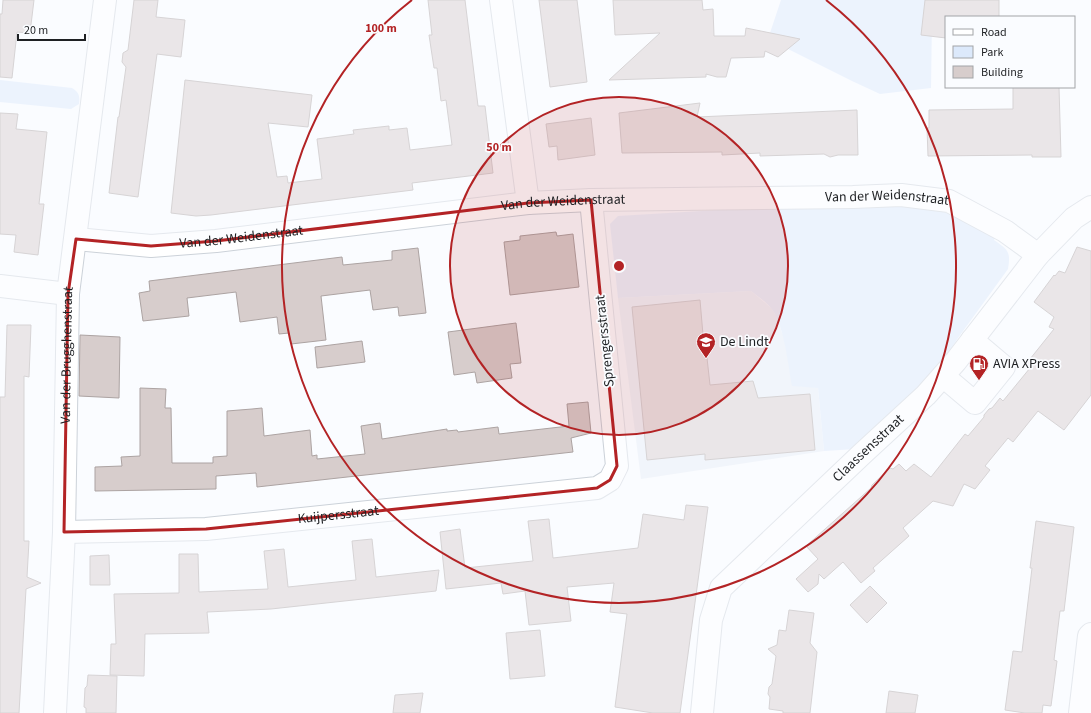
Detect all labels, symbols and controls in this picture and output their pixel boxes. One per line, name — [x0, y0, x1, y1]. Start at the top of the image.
scale bar — [18, 16, 85, 42]
legend — [945, 16, 1075, 88]
text: 100 m — [365, 20, 397, 37]
text: 20 m — [24, 22, 48, 39]
text: Road — [981, 24, 1007, 41]
text: Park — [981, 44, 1003, 61]
text: Building — [981, 64, 1023, 81]
text: 50 m — [486, 139, 512, 156]
street label: Van der Weidenstraat — [825, 185, 950, 211]
street label: Van der Weidenstraat — [500, 190, 626, 216]
street label: Van der Weidenstraat — [179, 220, 304, 254]
centre of rings — [612, 259, 626, 273]
street label: Van der Brugghenstraat — [56, 285, 79, 424]
street label: Sprengersstraat — [590, 294, 620, 388]
school or university icon: De Lindt — [695, 331, 717, 359]
place label: De Lindt — [720, 332, 769, 352]
fuel station icon: AVIA XPress — [968, 353, 990, 381]
place label: AVIA XPress — [993, 354, 1060, 374]
street label: Claassensstraat — [828, 410, 909, 487]
street label: Kuijpersstraat — [297, 501, 380, 529]

